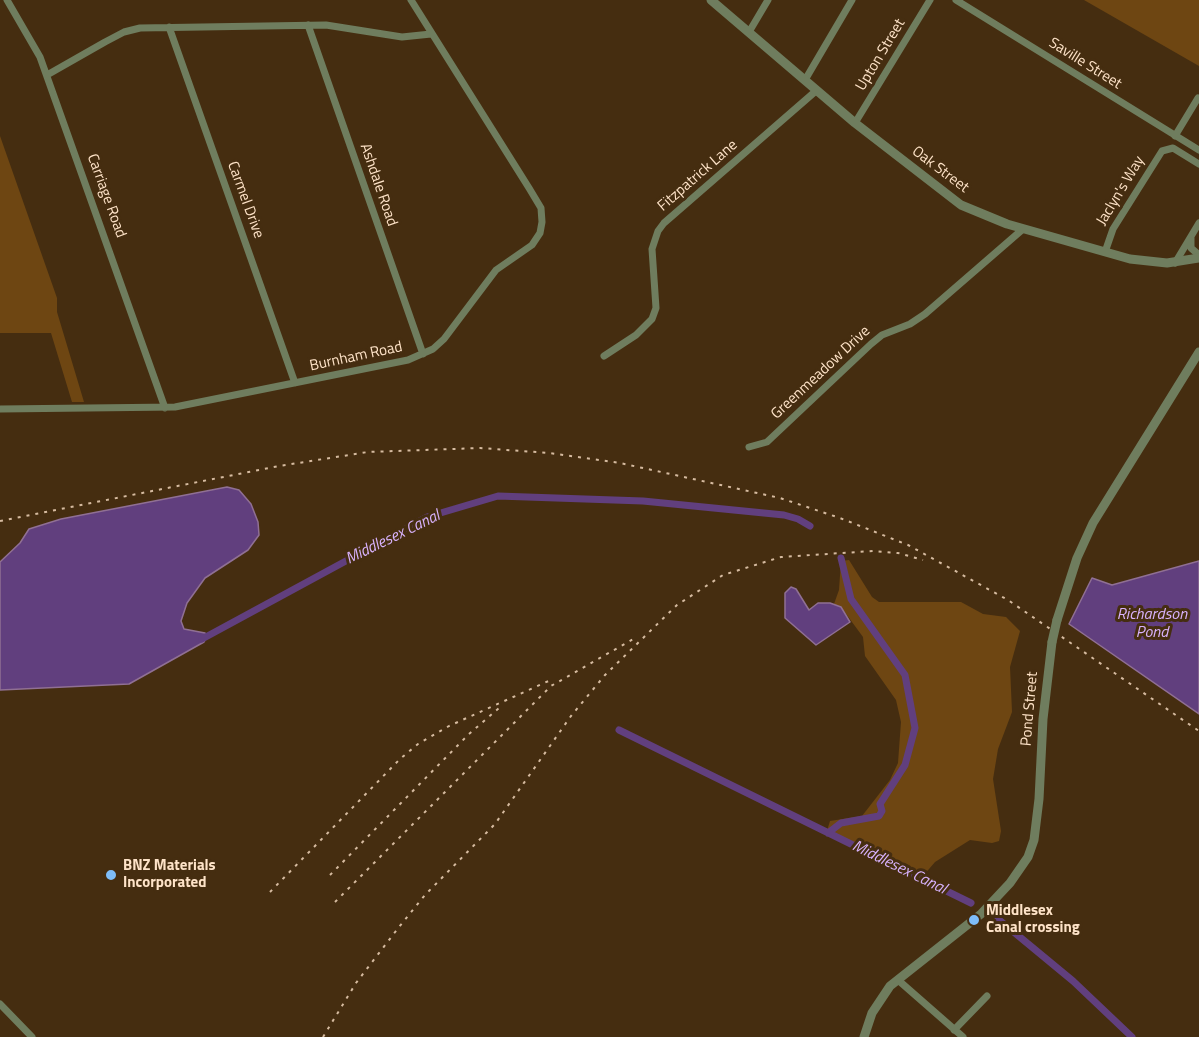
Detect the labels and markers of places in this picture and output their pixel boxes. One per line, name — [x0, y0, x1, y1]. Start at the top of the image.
place label: BNZ Materials Incorporated — [123, 857, 216, 892]
marker: BNZ Materials Incorporated — [104, 868, 118, 882]
place label: Middlesex Canal crossing — [986, 902, 1080, 937]
marker: Middlesex Canal crossing — [967, 913, 981, 927]

